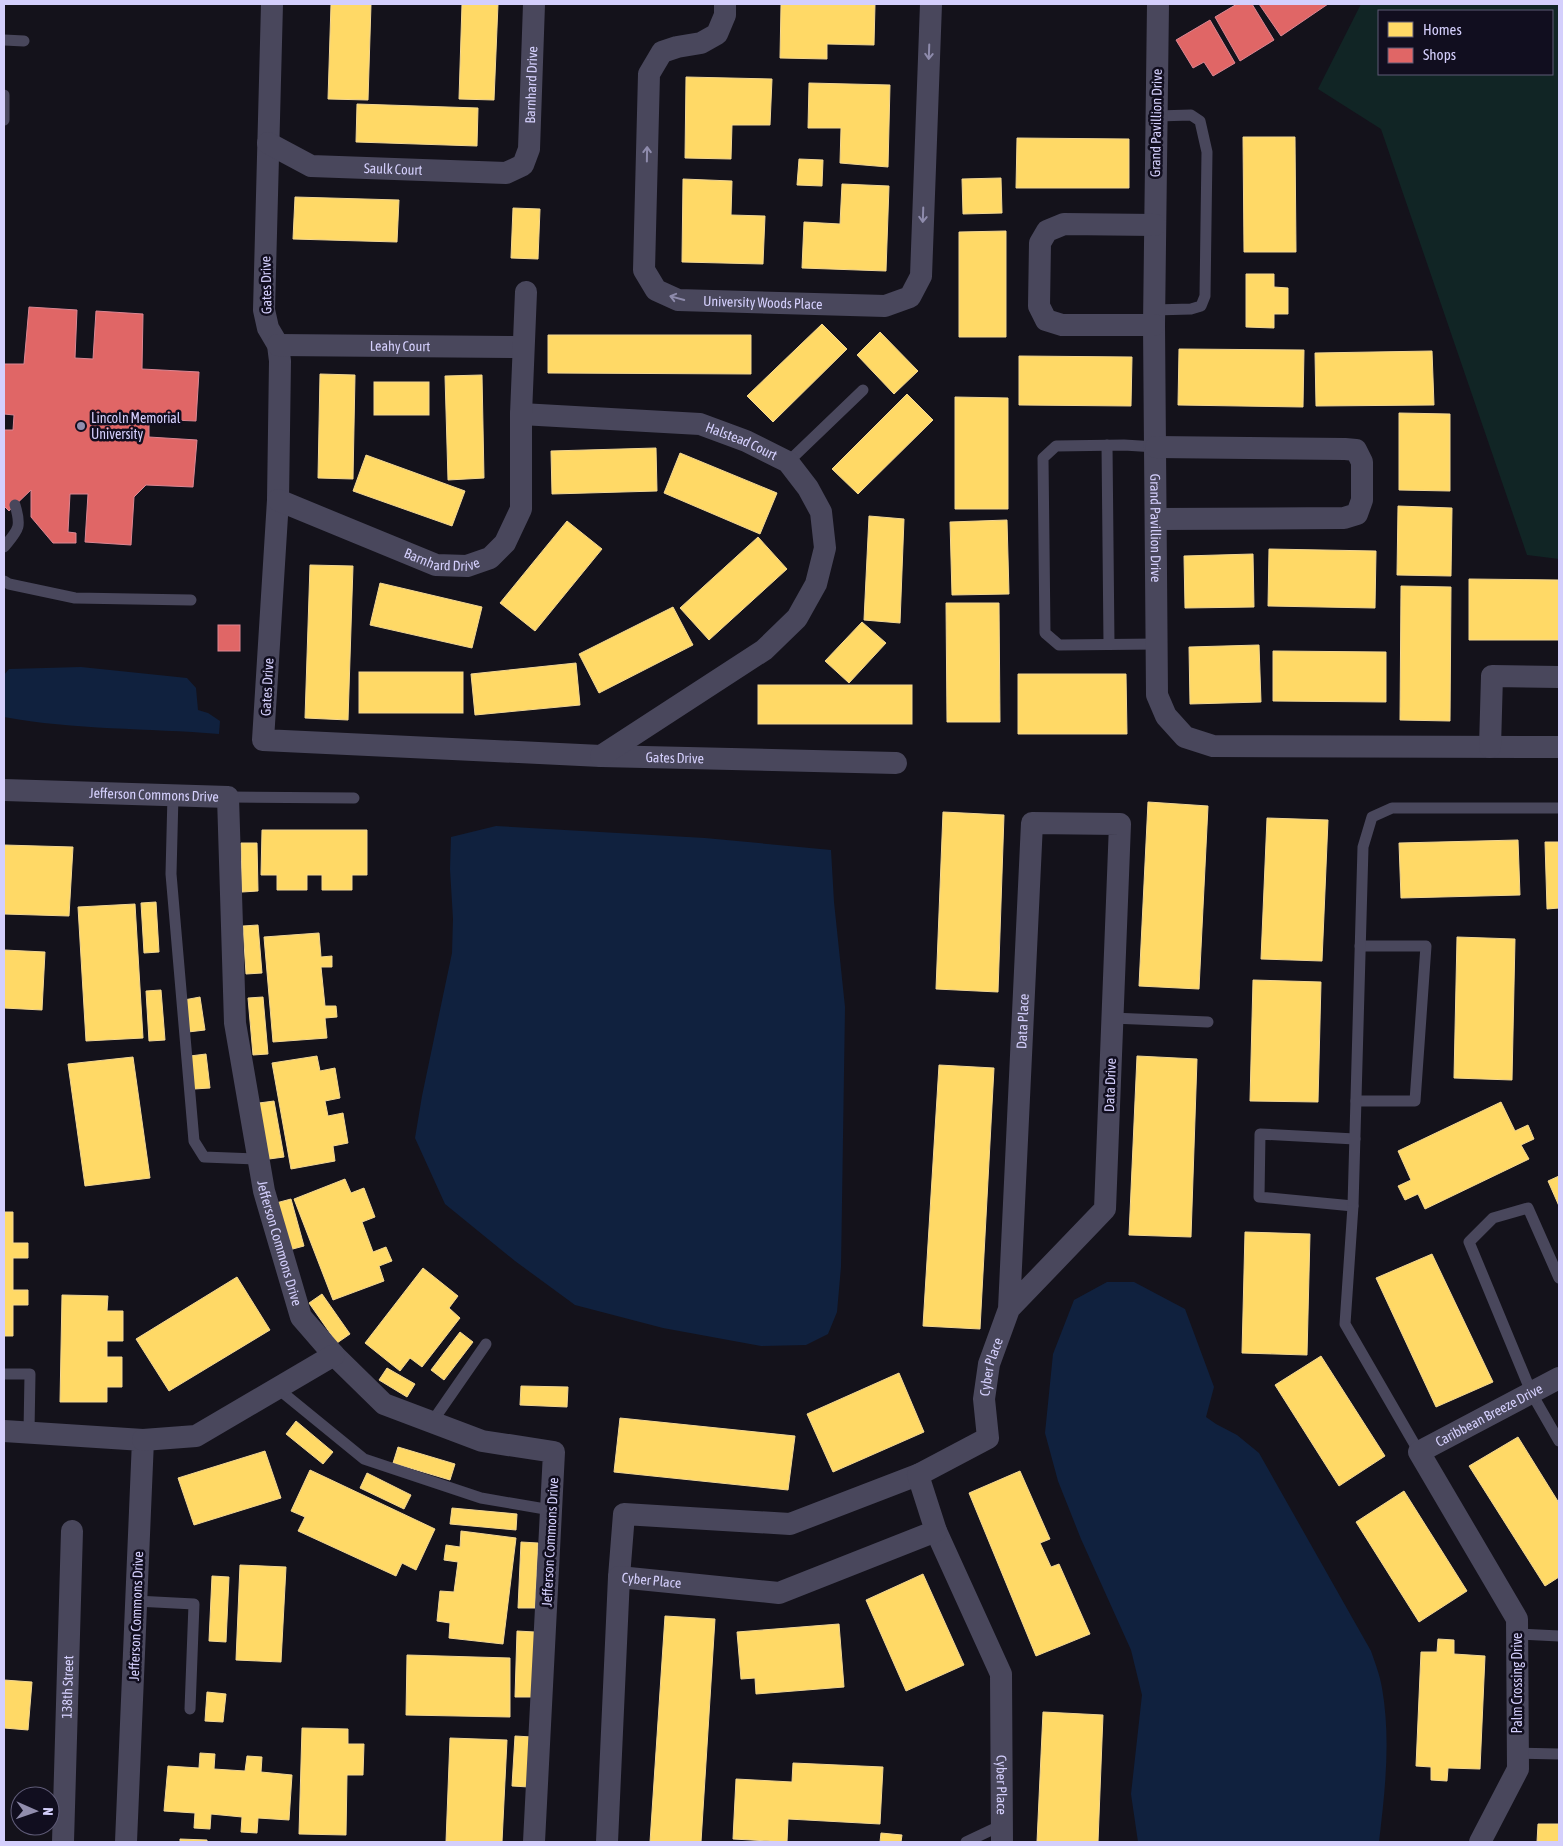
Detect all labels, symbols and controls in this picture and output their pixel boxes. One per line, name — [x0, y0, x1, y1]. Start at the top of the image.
legend — [1378, 10, 1553, 75]
text: Homes — [1423, 21, 1462, 38]
one-way arrow — [924, 44, 934, 60]
street label: Barnhard Drive — [522, 46, 541, 124]
text: Shops — [1423, 46, 1456, 63]
street label: Grand Pavillion Drive — [1147, 69, 1165, 177]
one-way arrow — [642, 146, 651, 162]
street label: Saulk Court — [364, 160, 423, 178]
one-way arrow — [918, 206, 928, 223]
street label: Gates Drive — [257, 256, 275, 314]
one-way arrow — [669, 293, 685, 303]
street label: University Woods Place — [703, 293, 823, 312]
street label: Leahy Court — [370, 338, 430, 354]
place label: Lincoln Memorial University — [91, 410, 181, 442]
street label: Halstead Court — [703, 419, 780, 463]
marker: Lincoln Memorial University — [75, 420, 87, 432]
street label: Grand Pavillion Drive — [1147, 474, 1164, 582]
street label: Barnhard Drive — [402, 545, 482, 574]
street label: Gates Drive — [257, 658, 277, 716]
street label: Gates Drive — [645, 749, 704, 766]
street label: Jefferson Commons Drive — [89, 785, 219, 805]
street label: Data Place — [1013, 993, 1032, 1049]
street label: Data Drive — [1101, 1058, 1119, 1112]
street label: Jefferson Commons Drive — [254, 1179, 305, 1308]
street label: Cyber Place — [977, 1335, 1006, 1397]
street label: Caribbean Breeze Drive — [1433, 1380, 1545, 1450]
street label: Jefferson Commons Drive — [539, 1477, 561, 1607]
street label: Jefferson Commons Drive — [126, 1551, 146, 1681]
street label: Cyber Place — [621, 1569, 682, 1591]
street label: Palm Crossing Drive — [1509, 1633, 1525, 1733]
street label: 138th Street — [59, 1655, 76, 1719]
street label: Cyber Place — [993, 1755, 1010, 1815]
north arrow — [10, 1786, 60, 1836]
text: N — [40, 1807, 56, 1816]

